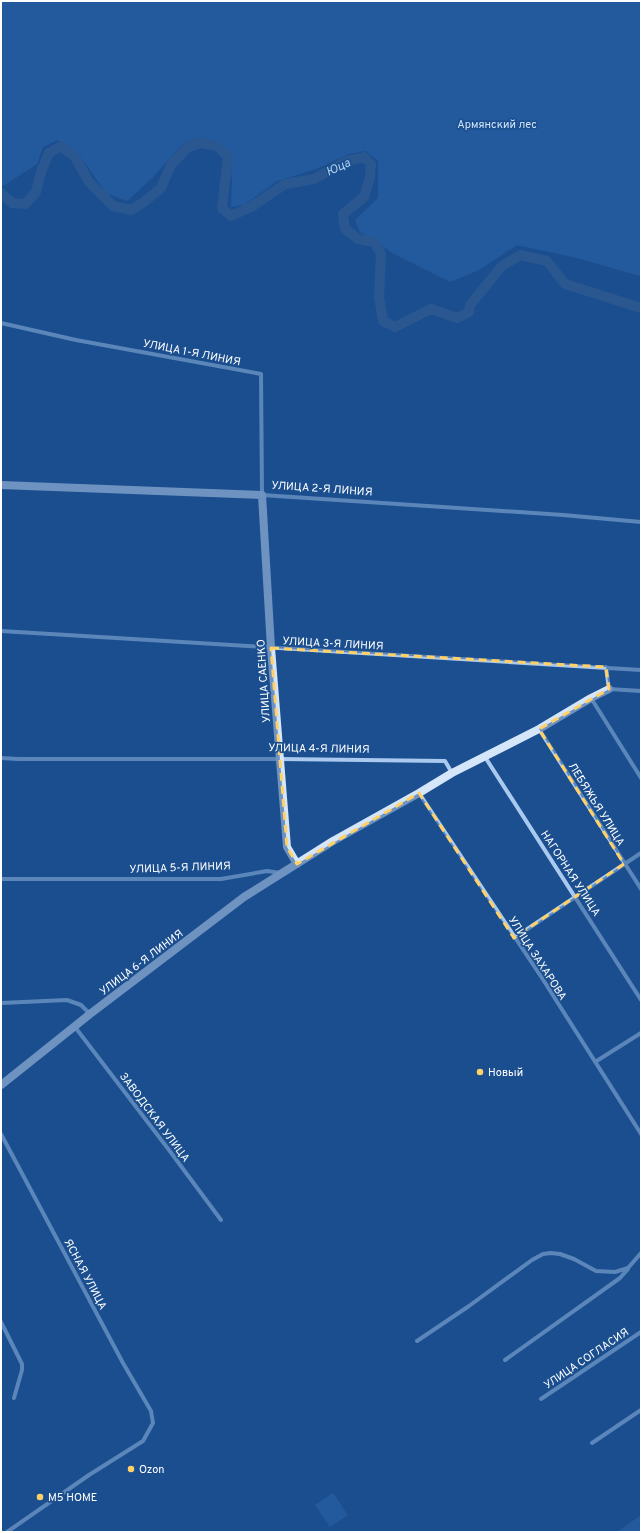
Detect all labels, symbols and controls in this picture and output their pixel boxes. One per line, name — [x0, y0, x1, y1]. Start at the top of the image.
park label: Армянский лес — [457, 118, 537, 132]
water label: Юца — [324, 155, 354, 180]
street label: УЛИЦА 1-Я ЛИНИЯ — [142, 337, 242, 369]
street label: УЛИЦА 2-Я ЛИНИЯ — [271, 478, 373, 500]
street label: УЛИЦА 3-Я ЛИНИЯ — [282, 634, 384, 654]
street label: УЛИЦА САЕНКО — [254, 639, 274, 723]
street label: УЛИЦА 4-Я ЛИНИЯ — [268, 741, 370, 757]
street label: ЛЕБЯЖЬЯ УЛИЦА — [565, 760, 628, 849]
street label: НАГОРНАЯ УЛИЦА — [537, 828, 603, 919]
street label: УЛИЦА 5-Я ЛИНИЯ — [129, 859, 231, 877]
street label: УЛИЦА ЗАХАРОВА — [505, 914, 570, 1003]
street label: УЛИЦА 6-Я ЛИНИЯ — [97, 927, 186, 999]
place label: Новый — [488, 1066, 523, 1080]
marker: Новый — [475, 1067, 485, 1077]
street label: ЗАВОДСКАЯ УЛИЦА — [116, 1070, 192, 1165]
street label: ЯСНАЯ УЛИЦА — [61, 1237, 110, 1312]
street label: УЛИЦА СОГЛАСИЯ — [541, 1325, 632, 1392]
place label: Ozon — [139, 1463, 165, 1477]
marker: Ozon — [126, 1464, 136, 1474]
place label: M5 HOME — [48, 1491, 97, 1505]
marker: M5 HOME — [35, 1492, 45, 1502]

